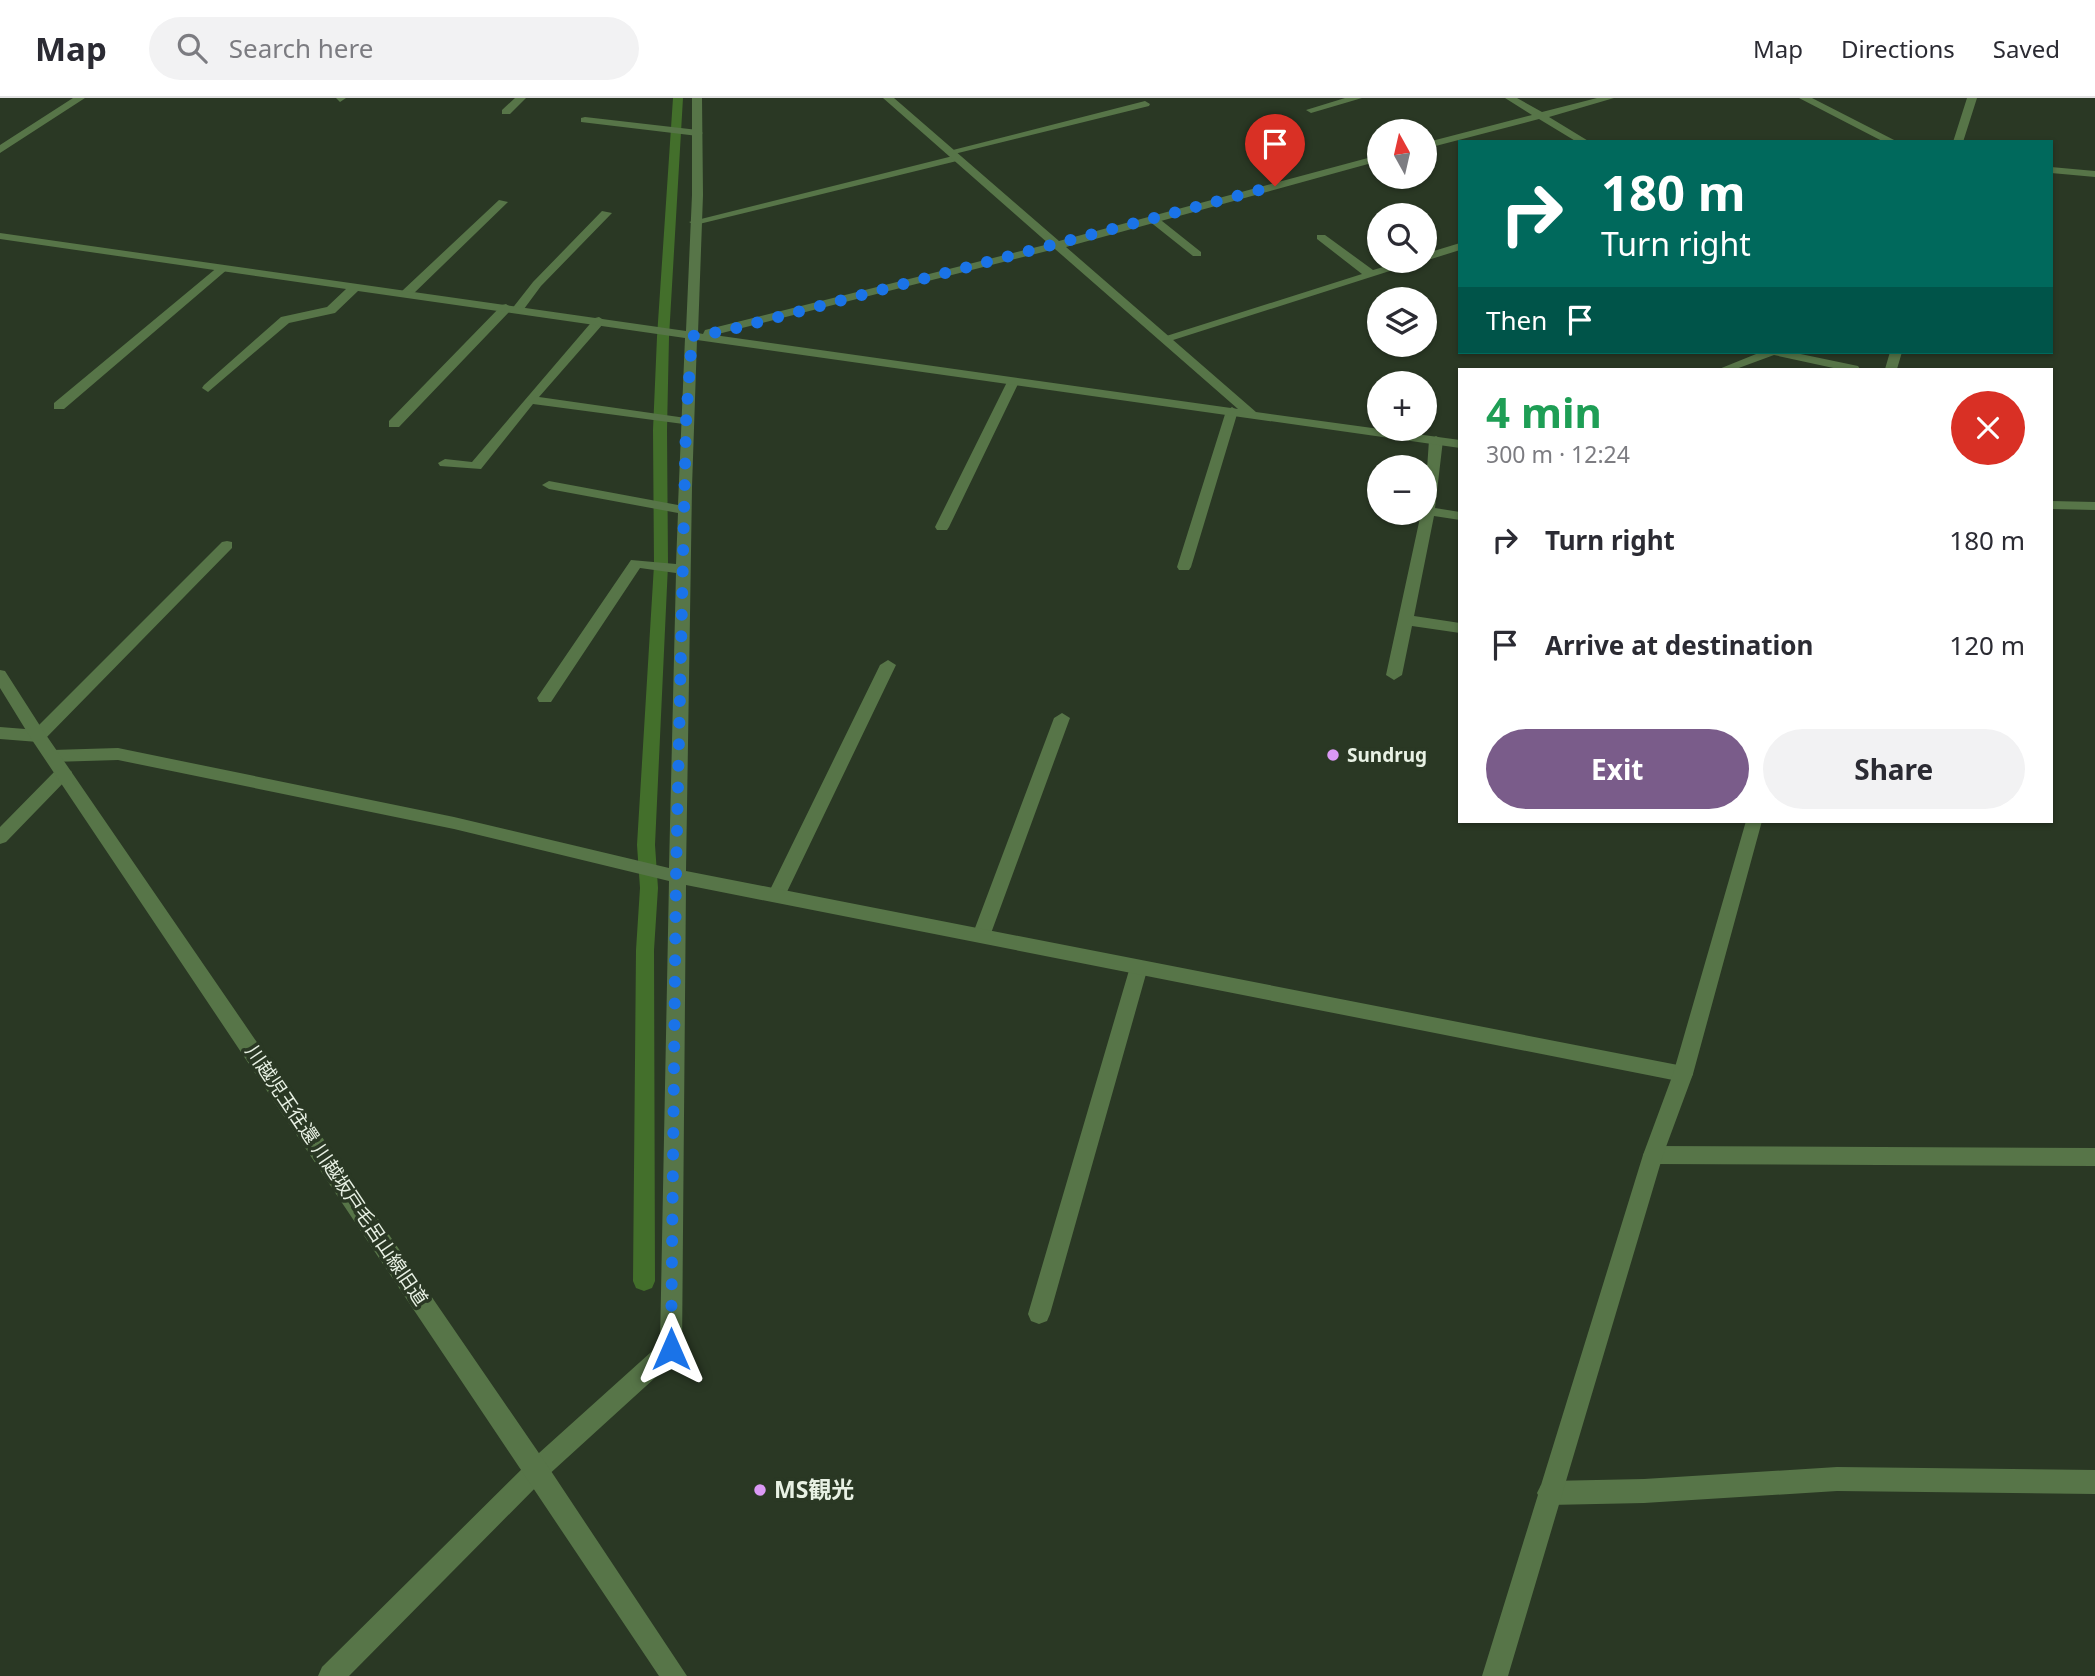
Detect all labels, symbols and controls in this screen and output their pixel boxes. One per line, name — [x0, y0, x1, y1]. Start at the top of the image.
search box — [149, 17, 639, 80]
text: Map — [35, 26, 107, 71]
icon: search — [173, 29, 211, 67]
text: Search here — [229, 30, 373, 66]
text: Map — [1753, 32, 1803, 65]
text: Directions — [1841, 32, 1955, 65]
text: Saved — [1993, 32, 2060, 65]
pin — [1245, 114, 1305, 186]
north arrow — [1367, 119, 1437, 189]
map controls — [1367, 119, 1437, 525]
icon: arrive — [1256, 125, 1294, 163]
text: 180 m — [1601, 159, 1746, 225]
icon: right — [1486, 168, 1577, 259]
button: search — [1367, 203, 1437, 273]
text: Turn right — [1601, 222, 1751, 265]
button: layers — [1367, 287, 1437, 357]
icon: arrive — [1561, 301, 1599, 339]
text: Then — [1486, 302, 1547, 338]
button: + — [1367, 371, 1437, 441]
text: 4 min — [1486, 383, 1602, 440]
button: close — [1951, 391, 2025, 465]
text: 300 m · 12:24 — [1486, 438, 1630, 470]
button: − — [1367, 455, 1437, 525]
icon: right — [1486, 521, 1524, 559]
text: Turn right — [1545, 522, 1675, 558]
text: 180 m — [1949, 522, 2025, 558]
icon: arrive — [1486, 626, 1524, 664]
text: Arrive at destination — [1545, 627, 1814, 663]
text: 120 m — [1949, 627, 2025, 663]
button: Exit — [1486, 729, 1749, 809]
button: Share — [1763, 729, 2025, 809]
place label: Sundrug — [1347, 742, 1427, 768]
marker: Sundrug — [1325, 747, 1341, 763]
street label: 川越児玉往還 川越坂戸毛呂山線旧道 — [240, 1040, 434, 1310]
position arrow — [634, 1312, 708, 1386]
place label: MS観光 — [774, 1473, 854, 1505]
marker: MS観光 — [752, 1482, 768, 1498]

